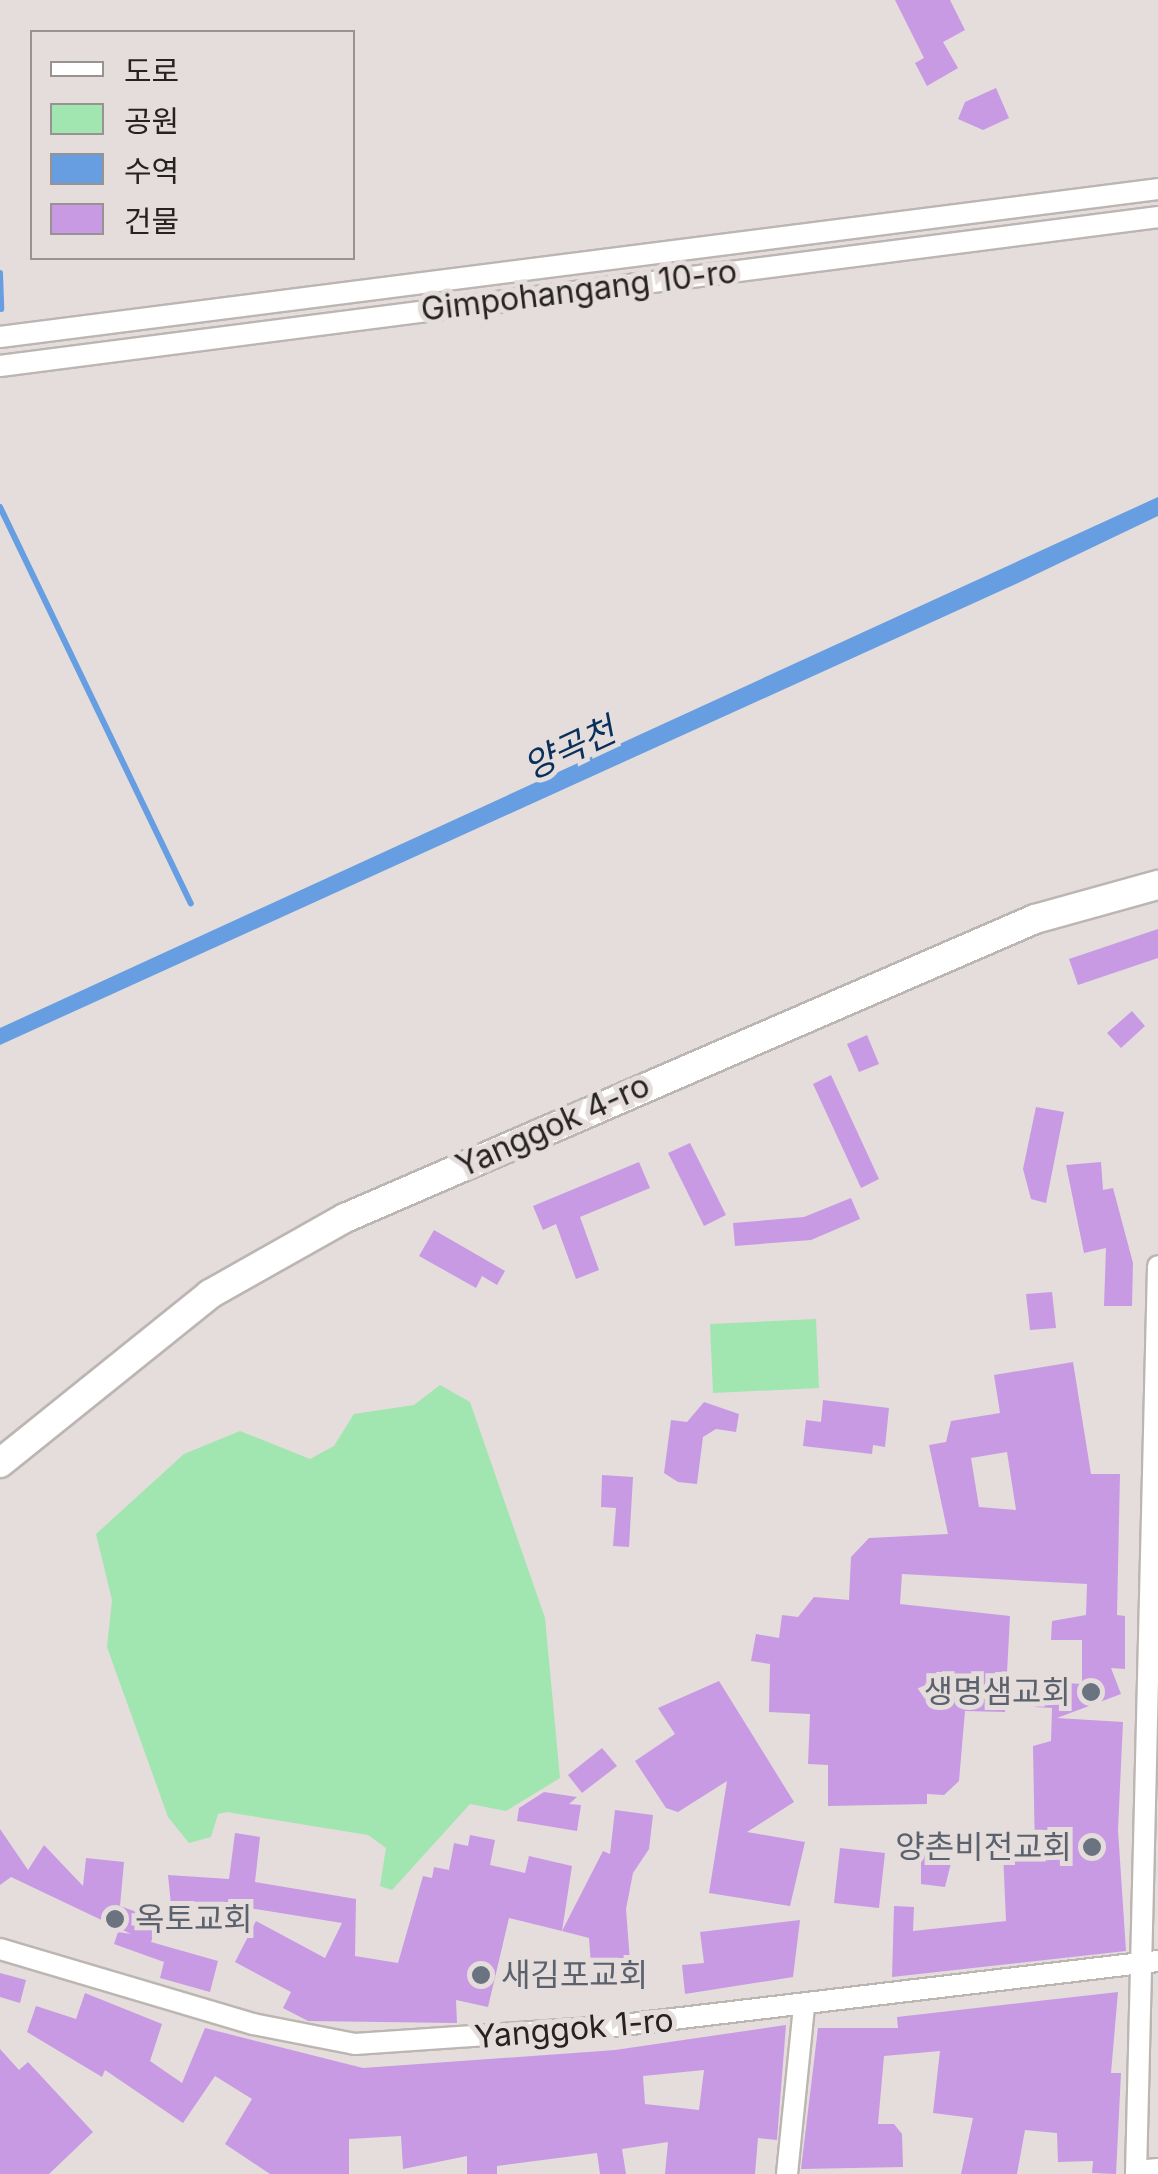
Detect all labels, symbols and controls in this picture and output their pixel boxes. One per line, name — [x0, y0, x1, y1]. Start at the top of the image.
legend — [30, 30, 355, 260]
text: 도로 — [124, 53, 179, 89]
text: 공원 — [124, 103, 179, 139]
text: 수역 — [124, 153, 179, 189]
text: 건물 — [124, 203, 179, 239]
street label: Gimpohangang 10-ro — [419, 253, 739, 329]
water label: 양곡천 — [516, 709, 622, 787]
street label: Yanggok 4-ro — [450, 1066, 656, 1186]
place label: 생명샘교회 — [924, 1673, 1071, 1711]
marker: 생명샘교회 — [1080, 1681, 1102, 1703]
place label: 양촌비전교회 — [895, 1828, 1072, 1866]
marker: 양촌비전교회 — [1081, 1836, 1103, 1858]
place label: 옥토교회 — [135, 1900, 253, 1938]
marker: 옥토교회 — [104, 1908, 126, 1930]
place label: 새김포교회 — [501, 1956, 648, 1994]
marker: 새김포교회 — [470, 1964, 492, 1986]
street label: Yanggok 1-ro — [473, 2001, 675, 2057]

